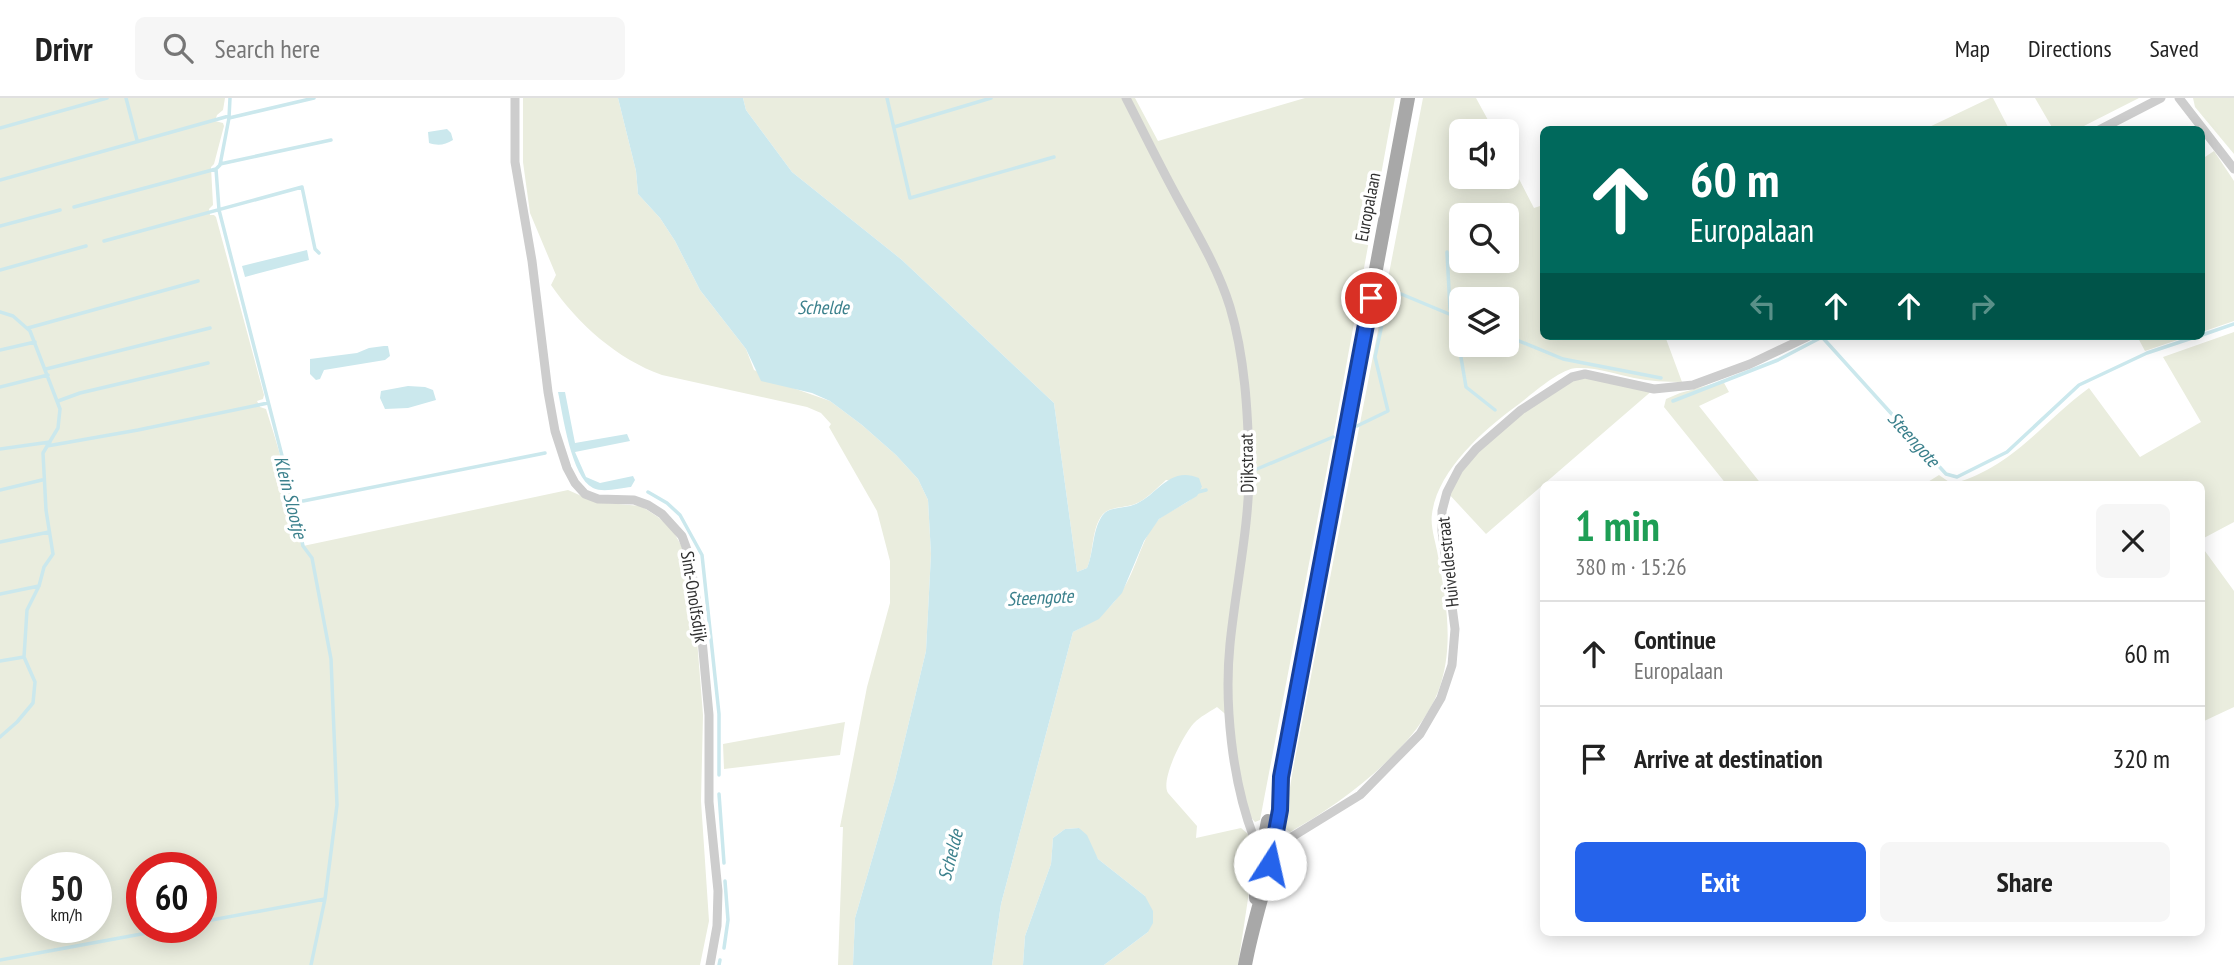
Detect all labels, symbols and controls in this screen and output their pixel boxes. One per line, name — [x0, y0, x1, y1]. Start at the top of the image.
search box — [135, 17, 625, 80]
text: Drivr — [35, 27, 93, 70]
icon: search — [159, 29, 197, 67]
text: Search here — [215, 32, 320, 65]
text: Map — [1955, 33, 1990, 64]
text: Directions — [2028, 33, 2112, 64]
text: Saved — [2150, 33, 2199, 64]
map controls — [1449, 119, 1519, 357]
button: sound — [1449, 119, 1519, 189]
text: 60 m — [1690, 147, 1779, 211]
icon: ahead — [1575, 154, 1666, 245]
street label: Europalaan — [1350, 170, 1385, 243]
button: search — [1449, 203, 1519, 273]
text: Europalaan — [1690, 209, 1814, 251]
pin — [1341, 268, 1401, 328]
icon: arrive — [1352, 279, 1390, 317]
button: layers — [1449, 287, 1519, 357]
icon: left — [1744, 287, 1782, 325]
icon: ahead — [1817, 287, 1855, 325]
icon: ahead — [1890, 287, 1928, 325]
icon: right — [1963, 287, 2001, 325]
water label: Schelde — [797, 295, 850, 319]
water label: Steengote — [1883, 406, 1946, 473]
street label: Dijkstraat — [1234, 433, 1259, 493]
water label: Klein Slootje — [269, 453, 313, 542]
text: 1 min — [1575, 498, 1660, 553]
button: close — [2096, 504, 2170, 578]
street label: Huiveldestraat — [1431, 516, 1464, 608]
street label: Sint-Onolfsdijk — [676, 550, 713, 644]
text: 380 m · 15:26 — [1575, 552, 1687, 581]
water label: Steengote — [1006, 583, 1075, 611]
text: Continue — [1634, 623, 1716, 656]
icon: ahead — [1575, 635, 1613, 673]
text: 60 m — [2124, 637, 2170, 670]
text: Europalaan — [1634, 656, 1723, 685]
icon: arrive — [1575, 740, 1613, 778]
text: Arrive at destination — [1634, 742, 1823, 775]
text: 320 m — [2112, 742, 2170, 775]
water label: Schelde — [932, 826, 968, 883]
position arrow — [1233, 827, 1307, 901]
button: Exit — [1575, 842, 1866, 922]
button: Share — [1880, 842, 2170, 922]
speed limit sign: 60 — [126, 852, 217, 943]
text: 50 — [50, 865, 83, 911]
text: km/h — [51, 903, 82, 926]

